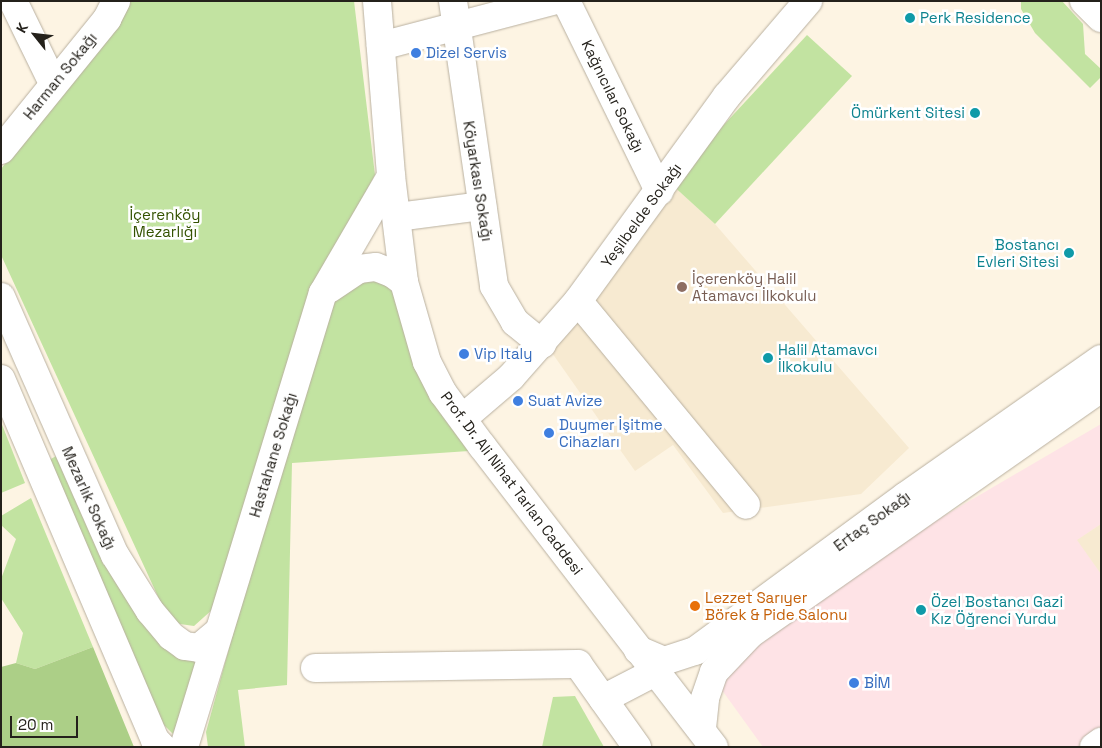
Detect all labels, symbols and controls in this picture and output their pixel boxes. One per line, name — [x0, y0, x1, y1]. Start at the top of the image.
place label: Perk Residence — [920, 9, 1031, 27]
north arrow — [10, 10, 60, 60]
marker: Perk Residence — [904, 12, 916, 24]
text: K — [12, 20, 32, 36]
street label: Harman Sokağı — [19, 29, 101, 123]
street label: Kağnıcılar Sokağı — [578, 37, 648, 155]
place label: Dizel Servis — [426, 44, 507, 62]
marker: Dizel Servis — [410, 47, 422, 59]
place label: Ömürkent Sitesi — [851, 104, 965, 122]
marker: Ömürkent Sitesi — [969, 107, 981, 119]
street label: Köyarkası Sokağı — [460, 120, 496, 242]
street label: Yeşilbelde Sokağı — [597, 159, 685, 271]
park label: İçerenköy Mezarlığı — [129, 205, 201, 240]
place label: Bostancı Evleri Sitesi — [977, 235, 1059, 270]
marker: Bostancı Evleri Sitesi — [1063, 247, 1075, 259]
place label: İçerenköy Halil Atamavcı İlkokulu — [692, 269, 816, 304]
marker: İçerenköy Halil Atamavcı İlkokulu — [676, 281, 688, 293]
place label: Halil Atamavcı İlkokulu — [778, 340, 878, 375]
place label: Vip Italy — [474, 345, 532, 363]
marker: Vip Italy — [458, 348, 470, 360]
marker: Halil Atamavcı İlkokulu — [762, 352, 774, 364]
street label: Prof. Dr. Ali Nihat Tarlan Caddesi — [437, 387, 587, 579]
street label: Hastahane Sokağı — [245, 390, 301, 520]
place label: Suat Avize — [528, 392, 603, 410]
marker: Suat Avize — [512, 395, 524, 407]
place label: Duymer İşitme Cihazları — [559, 415, 663, 450]
marker: Duymer İşitme Cihazları — [543, 427, 555, 439]
street label: Mezarlık Sokağı — [58, 444, 120, 552]
street label: Ertaç Sokağı — [830, 487, 914, 555]
place label: Lezzet Sarıyer Börek & Pide Salonu — [705, 588, 847, 623]
place label: Özel Bostancı Gazi Kız Öğrenci Yurdu — [931, 592, 1063, 627]
marker: Lezzet Sarıyer Börek & Pide Salonu — [689, 600, 701, 612]
marker: Özel Bostancı Gazi Kız Öğrenci Yurdu — [915, 604, 927, 616]
place label: BİM — [864, 674, 891, 692]
marker: BİM — [848, 677, 860, 689]
scale bar — [12, 706, 80, 738]
text: 20 m — [18, 715, 53, 734]

